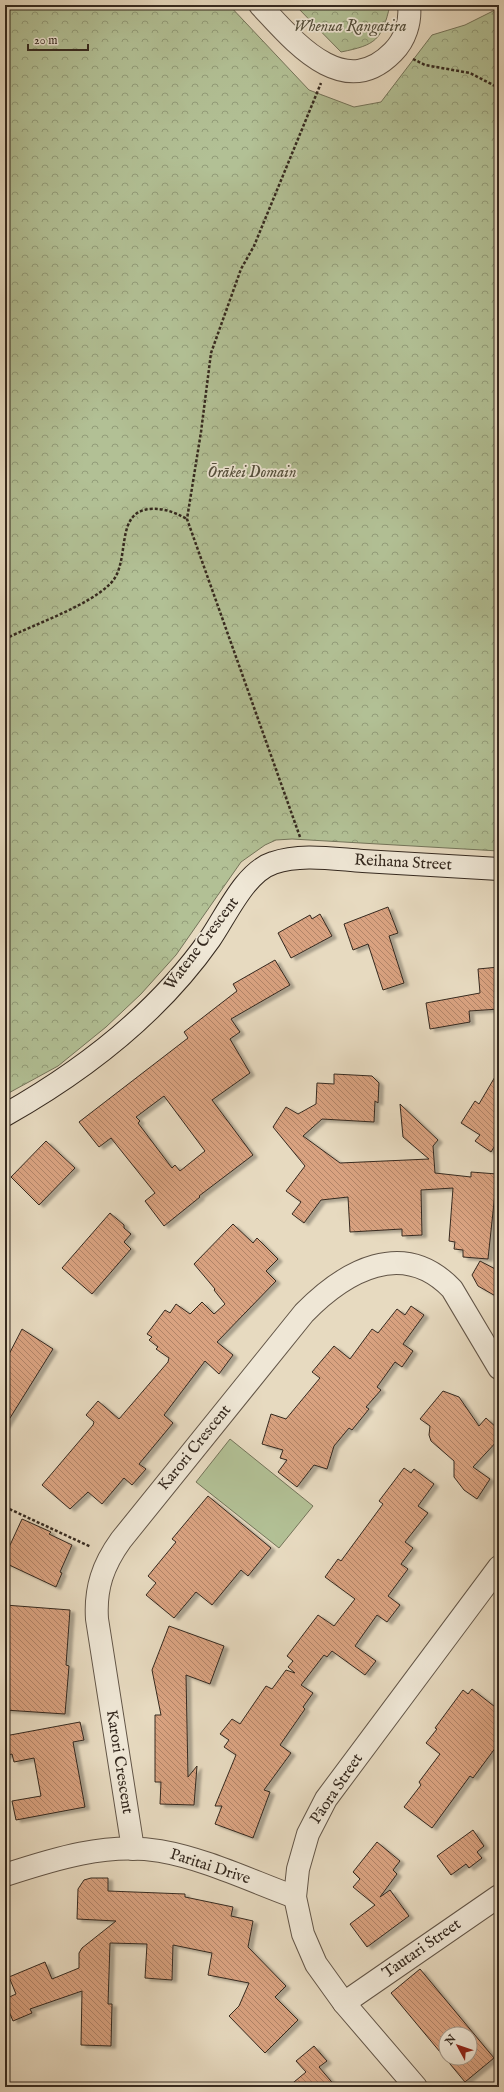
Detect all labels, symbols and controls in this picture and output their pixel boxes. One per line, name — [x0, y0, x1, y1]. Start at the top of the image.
park label: Whenua Rangatira — [293, 17, 407, 37]
scale bar — [28, 26, 88, 52]
text: 20 m — [34, 33, 57, 48]
park label: Ōrākei Domain — [208, 463, 296, 483]
street label: Reihana Street — [354, 850, 453, 876]
street label: Watene Crescent — [160, 893, 244, 995]
street label: Karori Crescent — [154, 1401, 236, 1495]
street label: Karori Crescent — [101, 1709, 137, 1816]
street label: Pāora Street — [306, 1750, 368, 1828]
street label: Paritai Drive — [167, 1845, 253, 1889]
street label: Tautari Street — [379, 1914, 466, 1983]
north arrow — [438, 2026, 478, 2066]
text: N — [442, 2032, 460, 2049]

